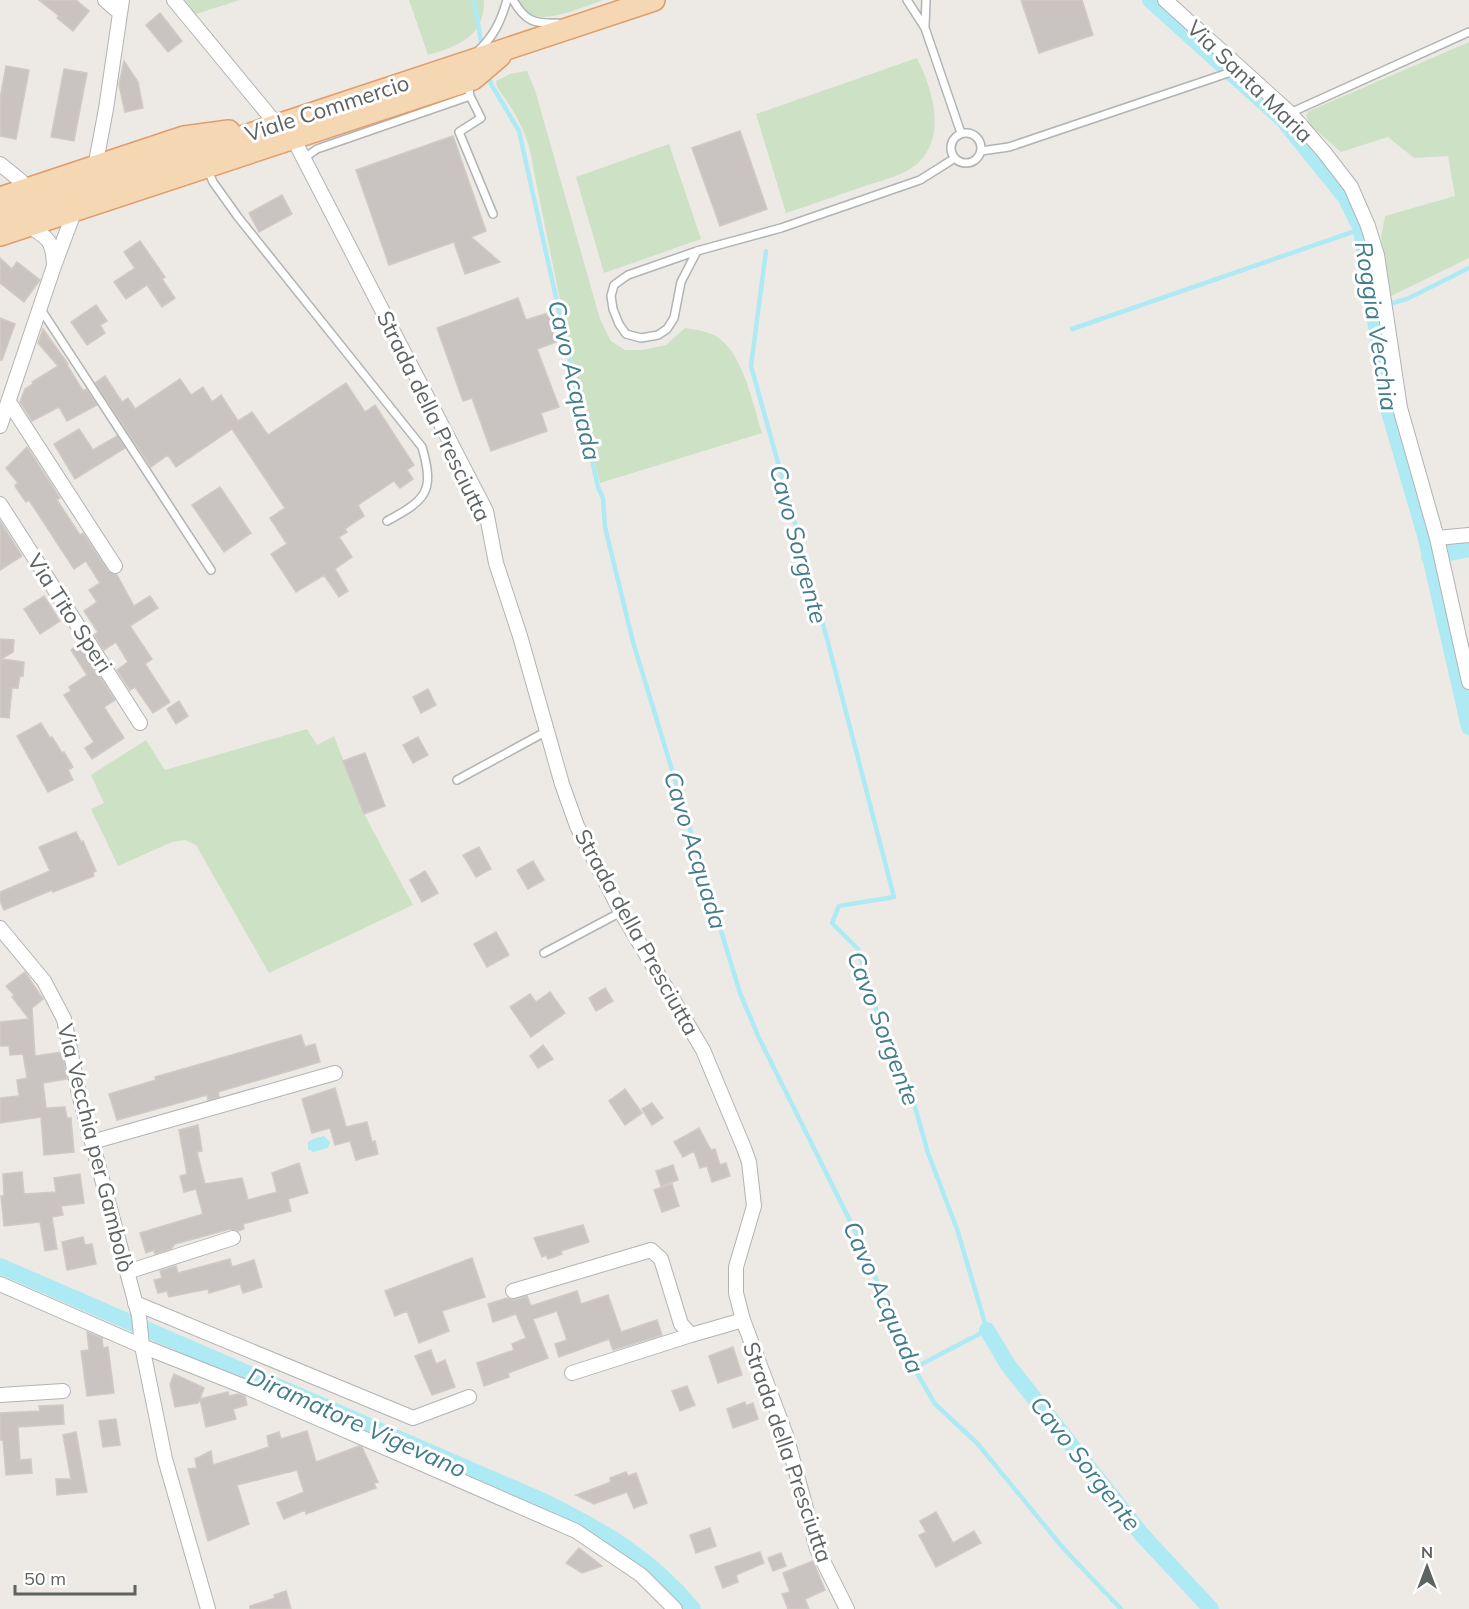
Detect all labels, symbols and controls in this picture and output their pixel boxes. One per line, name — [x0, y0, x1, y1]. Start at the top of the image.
street label: Via Santa Maria — [1181, 14, 1319, 148]
street label: Viale Commercio — [241, 68, 413, 148]
water label: Roggia Vecchia — [1349, 239, 1405, 413]
water label: Cavo Acquada — [542, 297, 608, 463]
street label: Strada della Presciutta — [371, 306, 497, 526]
water label: Cavo Sorgente — [763, 461, 835, 627]
street label: Via Tito Speri — [21, 548, 119, 678]
water label: Cavo Acquada — [658, 767, 734, 933]
street label: Strada della Presciutta — [569, 824, 705, 1040]
water label: Cavo Sorgente — [841, 947, 927, 1109]
street label: Via Vecchia per Gambolò — [52, 1021, 140, 1275]
water label: Cavo Acquada — [837, 1216, 931, 1378]
street label: Strada della Presciutta — [737, 1338, 839, 1566]
water label: Diramatore Vigevano — [243, 1360, 471, 1484]
water label: Cavo Sorgente — [1024, 1390, 1148, 1536]
north arrow — [1397, 1537, 1457, 1597]
text: N — [1421, 1542, 1433, 1562]
scale bar — [15, 1558, 135, 1596]
text: 50 m — [24, 1567, 66, 1590]

